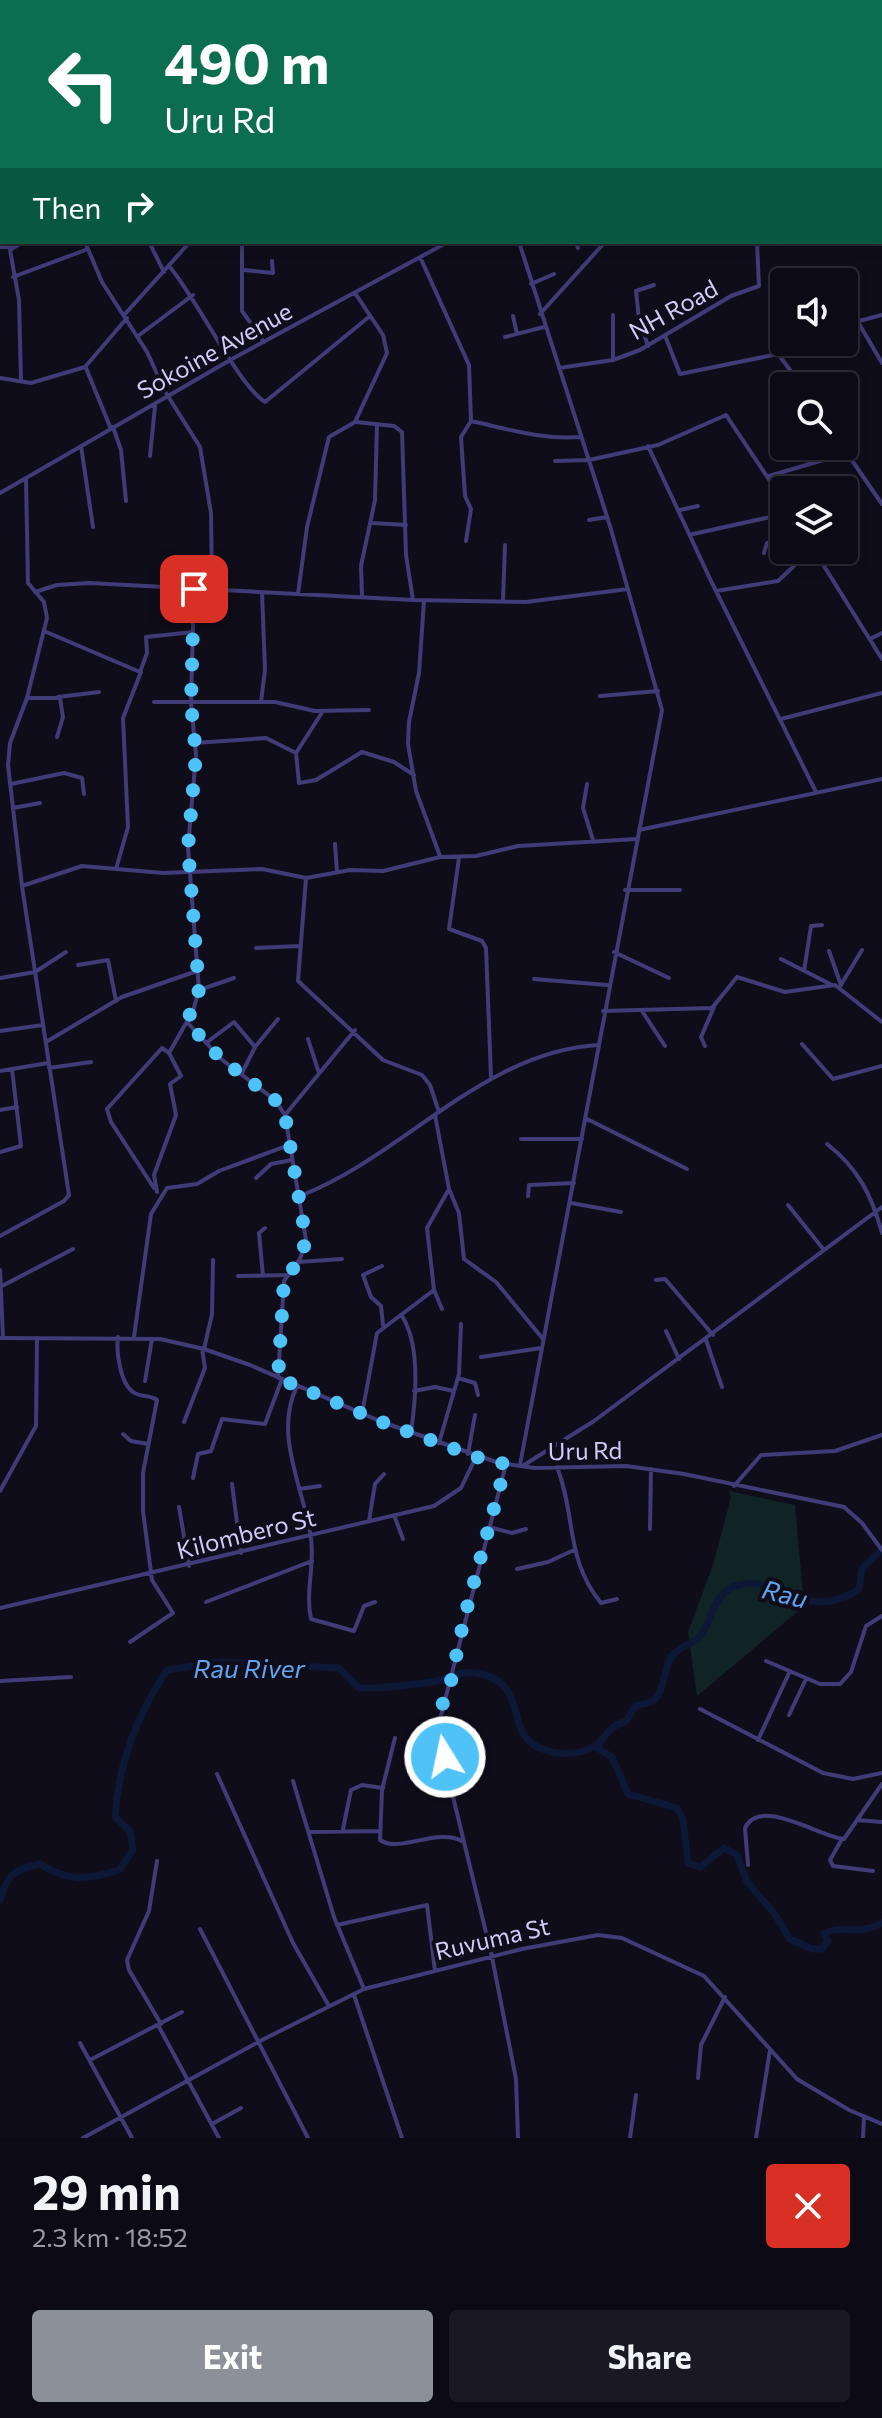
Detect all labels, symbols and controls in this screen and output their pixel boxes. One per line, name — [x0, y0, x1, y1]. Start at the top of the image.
text: 490 m — [164, 27, 330, 96]
icon: left — [32, 32, 136, 136]
text: Uru Rd — [164, 96, 275, 140]
icon: right — [117, 184, 161, 228]
text: Then — [32, 188, 101, 225]
map controls — [770, 268, 858, 564]
button: sound — [770, 268, 858, 356]
street label: NH Road — [624, 273, 722, 345]
street label: Sokoine Avenue — [132, 296, 296, 404]
button: search — [770, 372, 858, 460]
button: layers — [770, 476, 858, 564]
pin — [160, 555, 228, 623]
icon: arrive — [172, 567, 216, 611]
street label: Uru Rd — [548, 1435, 622, 1465]
street label: Kilombero St — [173, 1502, 319, 1564]
water label: Rau — [759, 1572, 811, 1614]
water label: Rau River — [193, 1652, 306, 1683]
position arrow — [403, 1715, 487, 1799]
street label: Ruvuma St — [432, 1911, 552, 1965]
text: 29 min — [32, 2161, 181, 2220]
button: close — [766, 2164, 850, 2248]
text: 2.3 km · 18:52 — [32, 2221, 188, 2252]
button: Exit — [32, 2310, 433, 2402]
button: Share — [449, 2310, 850, 2402]

